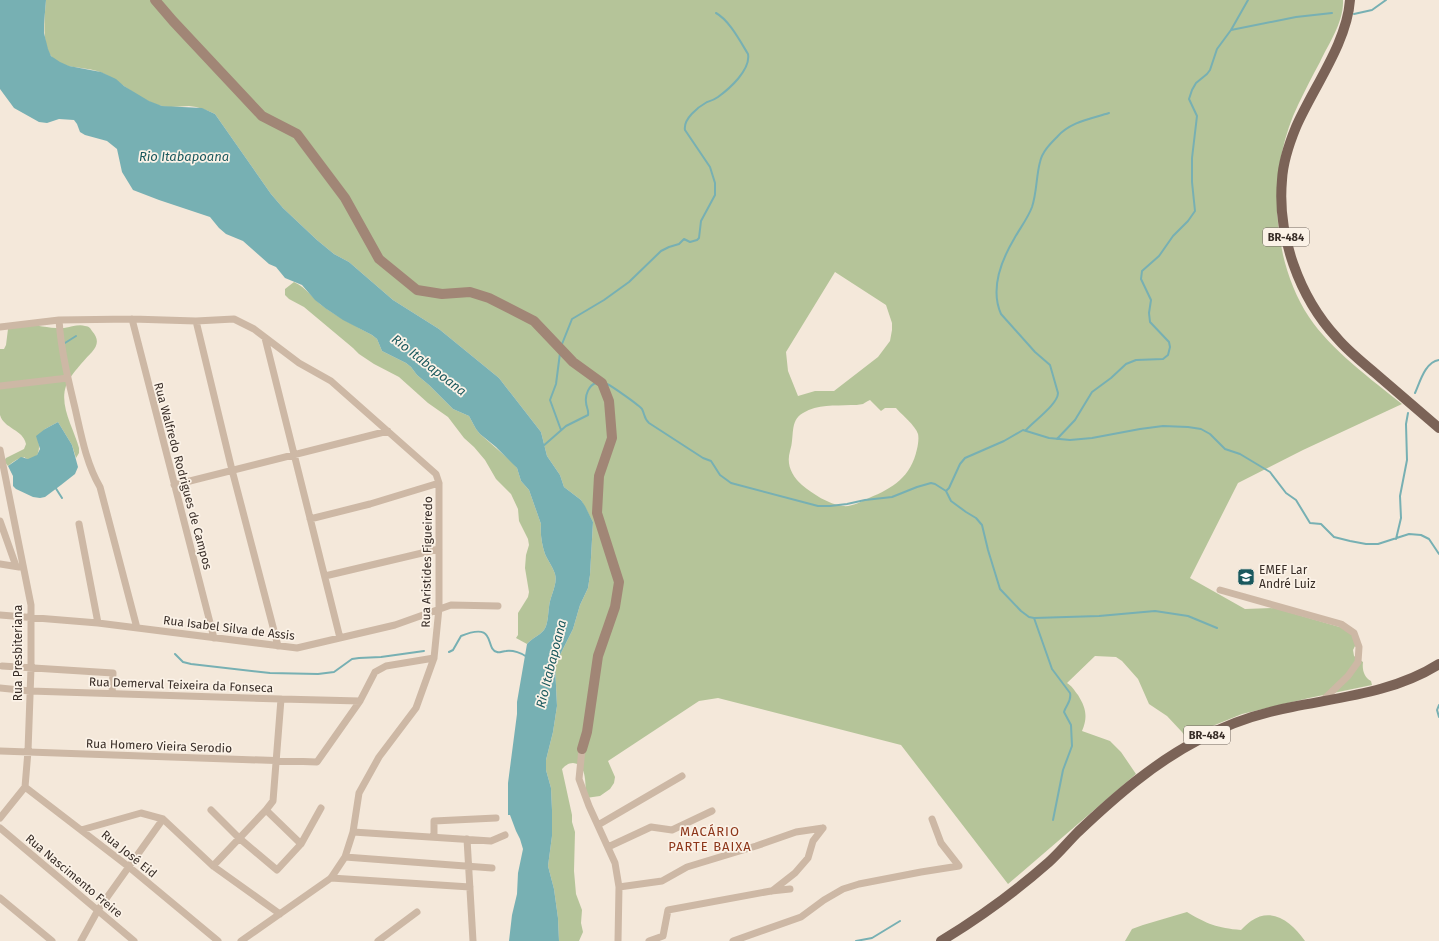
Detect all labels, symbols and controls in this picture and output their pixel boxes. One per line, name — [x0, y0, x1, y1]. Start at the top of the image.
water label: Rio Itabapoana — [139, 149, 229, 164]
road number: BR-484 — [1263, 228, 1309, 246]
water label: Rio Itabapoana — [389, 331, 469, 399]
street label: Rua Walfredo Rodrigues de Campos — [151, 381, 215, 572]
street label: Rua Aristides Figueiredo — [419, 496, 435, 628]
place label: EMEF Lar André Luiz — [1259, 563, 1316, 591]
school or university icon: EMEF Lar André Luiz — [1236, 567, 1256, 587]
street label: Rua Presbiteriana — [11, 605, 25, 701]
street label: Rua Isabel Silva de Assis — [162, 613, 296, 643]
water label: Rio Itabapoana — [533, 618, 569, 710]
street label: Rua Demerval Teixeira da Fonseca — [89, 675, 273, 695]
road number: BR-484 — [1184, 726, 1230, 744]
street label: Rua Homero Vieira Serodio — [86, 736, 232, 756]
district label: MACÁRIO PARTE BAIXA — [668, 824, 752, 854]
street label: Rua José Eid — [99, 827, 159, 881]
street label: Rua Nascimento Freire — [23, 831, 125, 921]

